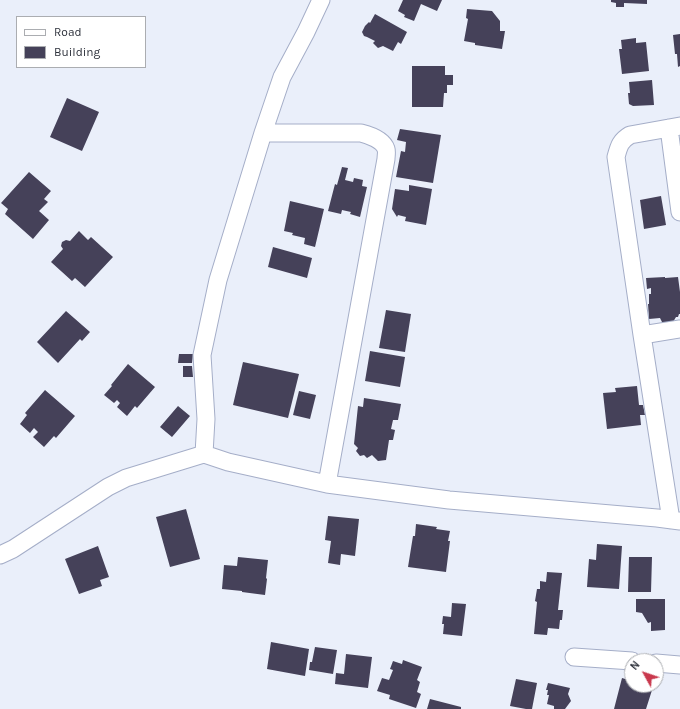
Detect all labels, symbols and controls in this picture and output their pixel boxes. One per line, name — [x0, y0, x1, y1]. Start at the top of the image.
legend — [16, 16, 146, 68]
text: Road — [54, 25, 82, 39]
text: Building — [54, 45, 100, 59]
north arrow — [624, 653, 664, 693]
text: N — [628, 658, 643, 673]

